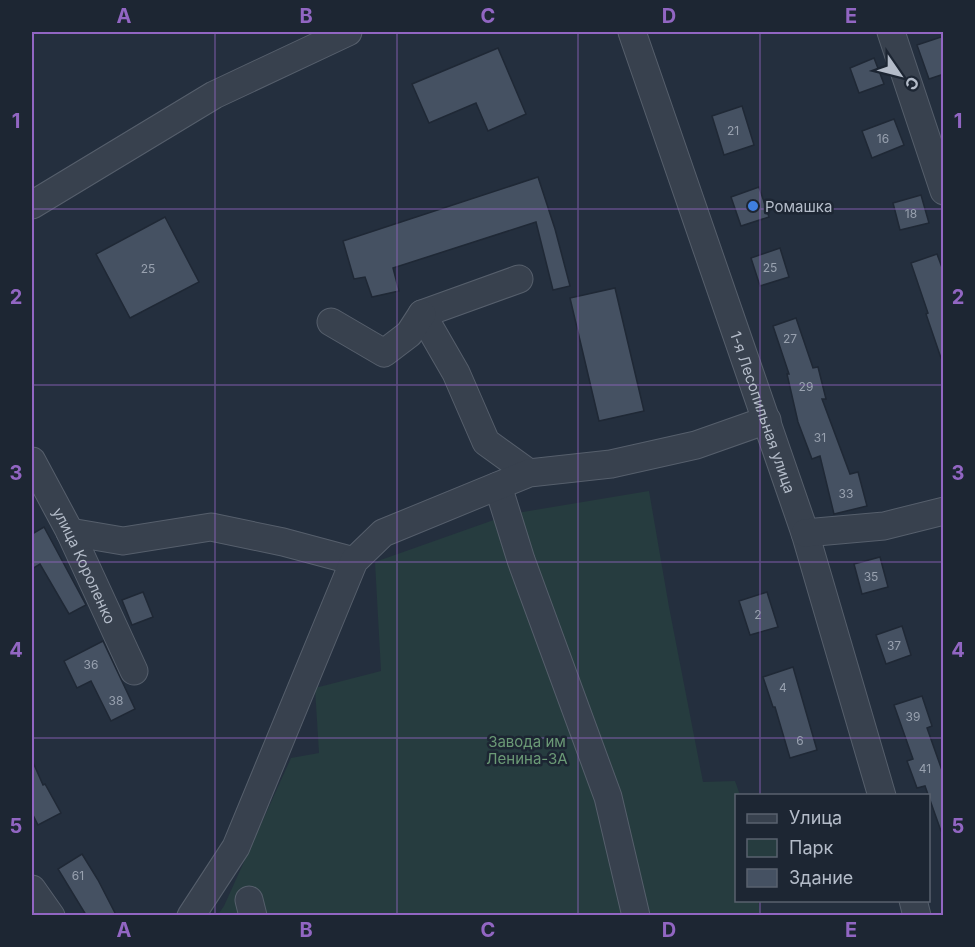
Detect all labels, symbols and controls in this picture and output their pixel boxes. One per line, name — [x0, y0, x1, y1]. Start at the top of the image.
text: A — [117, 4, 132, 28]
text: B — [299, 4, 313, 28]
text: C — [481, 4, 495, 28]
text: D — [662, 4, 676, 28]
text: E — [845, 4, 857, 28]
north arrow — [870, 45, 930, 105]
text: С — [901, 73, 924, 94]
text: 1 — [12, 109, 20, 133]
text: 1 — [954, 109, 962, 133]
house number: 21 — [727, 123, 739, 138]
house number: 16 — [877, 131, 889, 146]
place label: Ромашка — [765, 197, 832, 216]
marker: Ромашка — [746, 199, 760, 213]
house number: 18 — [905, 206, 917, 221]
house number: 25 — [763, 260, 777, 275]
house number: 25 — [141, 261, 155, 276]
text: 2 — [10, 285, 22, 309]
text: 2 — [952, 285, 964, 309]
street label: 1-я Лесопильная улица — [726, 328, 800, 496]
house number: 27 — [783, 331, 797, 346]
house number: 29 — [799, 379, 813, 394]
house number: 31 — [814, 430, 826, 445]
text: 3 — [10, 461, 22, 485]
text: 3 — [952, 461, 964, 485]
house number: 33 — [839, 486, 853, 501]
street label: улица Короленко — [49, 504, 120, 627]
house number: 35 — [864, 569, 878, 584]
house number: 2 — [754, 607, 762, 622]
text: 4 — [9, 638, 23, 662]
house number: 37 — [887, 638, 901, 653]
text: 4 — [951, 638, 965, 662]
house number: 36 — [84, 657, 98, 672]
house number: 4 — [779, 680, 787, 695]
house number: 38 — [109, 693, 123, 708]
house number: 39 — [906, 709, 920, 724]
park label: Завода им Ленина-3А — [486, 732, 568, 768]
house number: 6 — [796, 733, 804, 748]
house number: 41 — [919, 761, 931, 776]
legend — [735, 794, 930, 902]
text: Улица — [789, 807, 842, 828]
text: 5 — [10, 814, 22, 838]
text: 5 — [952, 814, 964, 838]
text: Парк — [789, 837, 834, 858]
text: Здание — [789, 867, 853, 888]
house number: 61 — [72, 868, 84, 883]
text: A — [117, 918, 132, 942]
text: B — [299, 918, 313, 942]
text: C — [481, 918, 495, 942]
text: D — [662, 918, 676, 942]
text: E — [845, 918, 857, 942]

